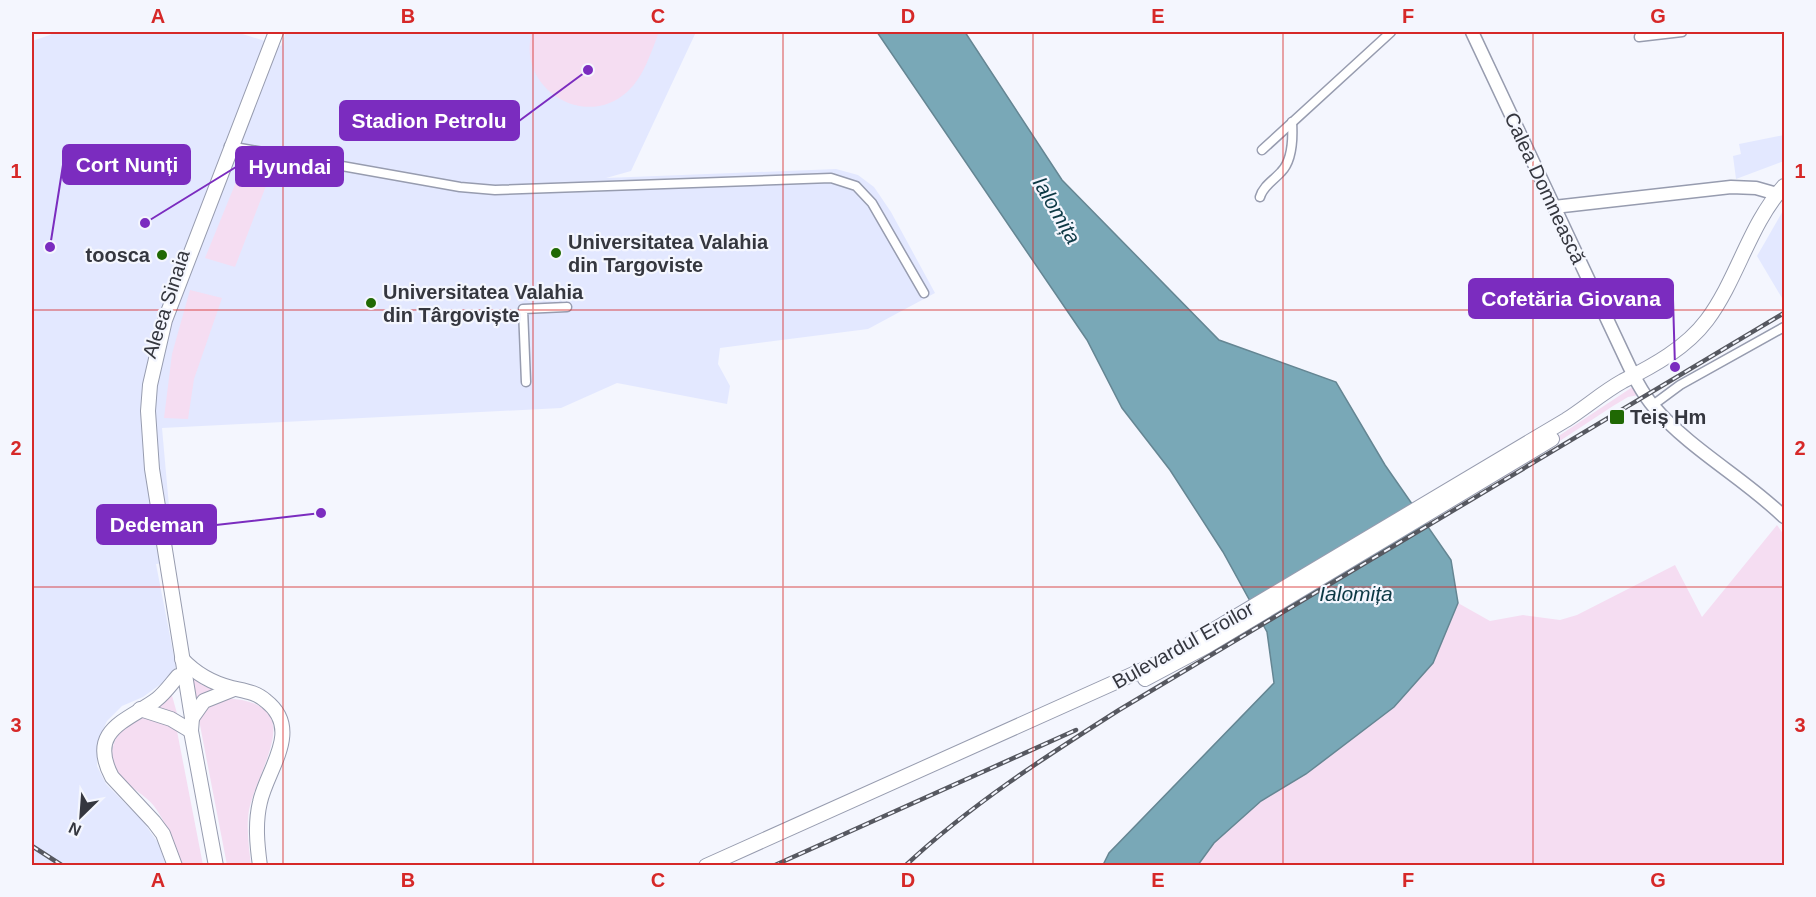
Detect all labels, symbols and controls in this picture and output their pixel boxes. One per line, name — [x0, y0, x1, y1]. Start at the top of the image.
text: A — [151, 5, 165, 27]
text: B — [401, 5, 415, 27]
text: C — [651, 5, 665, 27]
text: D — [901, 5, 915, 27]
text: E — [1151, 5, 1165, 27]
text: F — [1402, 5, 1414, 27]
text: G — [1650, 5, 1666, 27]
callout: Stadion Petrolu — [340, 101, 519, 140]
text: Stadion Petrolu — [351, 109, 507, 132]
street label: Calea Domnească — [1500, 109, 1590, 268]
callout: Cort Nunți — [63, 145, 190, 184]
callout: Hyundai — [236, 147, 343, 186]
text: Cort Nunți — [76, 153, 178, 176]
text: Hyundai — [249, 155, 331, 178]
text: 1 — [10, 160, 22, 182]
text: 1 — [1794, 160, 1806, 182]
water label: Ialomița — [1029, 172, 1085, 248]
place label: Universitatea Valahia din Targoviste — [568, 231, 769, 276]
place label: toosca — [86, 244, 151, 266]
street label: Aleea Sinaia — [138, 246, 194, 361]
marker: Universitatea Valahia din Targoviste — [549, 246, 563, 260]
marker: toosca — [155, 248, 169, 262]
callout: Cofetăria Giovana — [1469, 279, 1673, 318]
place label: Universitatea Valahia din Târgoviște — [383, 281, 584, 326]
text: Cofetăria Giovana — [1481, 287, 1661, 310]
marker: Universitatea Valahia din Târgoviște — [364, 296, 378, 310]
place label: Teiș Hm — [1630, 406, 1706, 428]
marker: Teiș Hm — [1608, 408, 1626, 426]
text: 2 — [10, 437, 22, 459]
text: 2 — [1794, 437, 1806, 459]
callout: Dedeman — [97, 505, 216, 544]
text: Dedeman — [110, 513, 204, 536]
water label: Ialomița — [1319, 582, 1393, 605]
street label: Bulevardul Eroilor — [1109, 597, 1258, 693]
text: 3 — [10, 714, 22, 736]
text: 3 — [1794, 714, 1806, 736]
north arrow — [51, 786, 111, 846]
text: N — [66, 819, 84, 839]
text: A — [151, 869, 165, 891]
text: B — [401, 869, 415, 891]
text: C — [651, 869, 665, 891]
text: D — [901, 869, 915, 891]
text: E — [1151, 869, 1165, 891]
text: F — [1402, 869, 1414, 891]
text: G — [1650, 869, 1666, 891]

